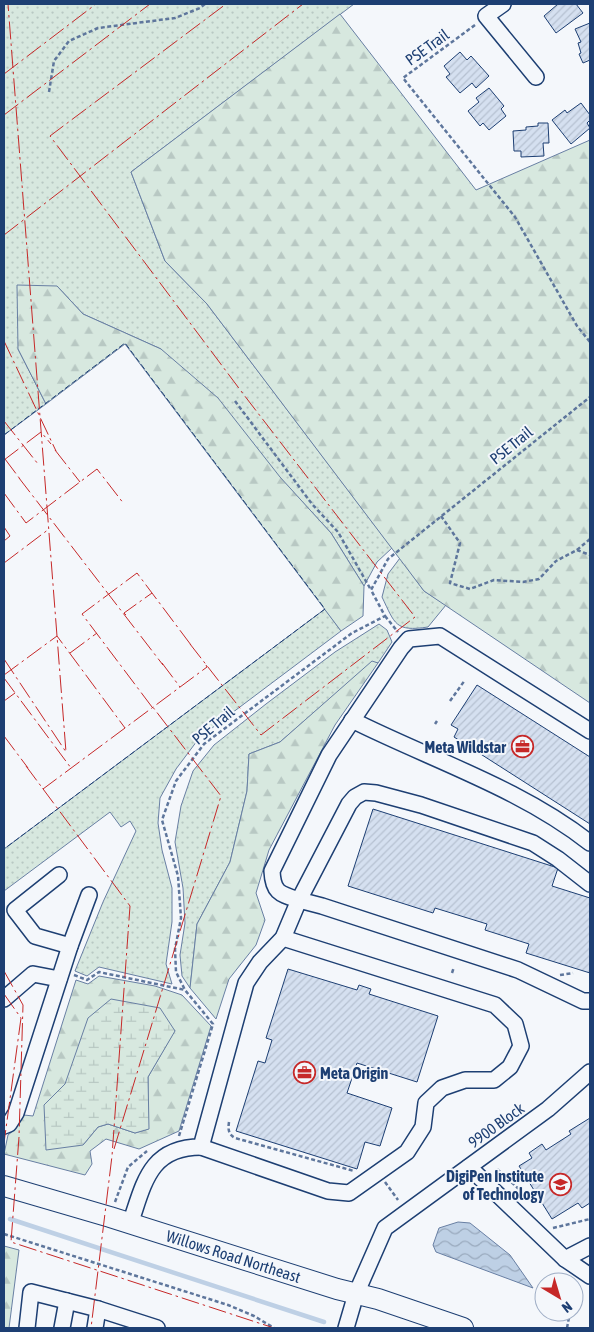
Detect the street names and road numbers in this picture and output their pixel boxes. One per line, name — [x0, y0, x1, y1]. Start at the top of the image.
street label: PSE Trail — [402, 25, 453, 69]
street label: PSE Trail — [486, 422, 536, 468]
street label: PSE Trail — [188, 702, 238, 748]
street label: 9900 Block — [465, 1099, 527, 1151]
street label: Willows Road Northeast — [164, 1226, 303, 1286]

